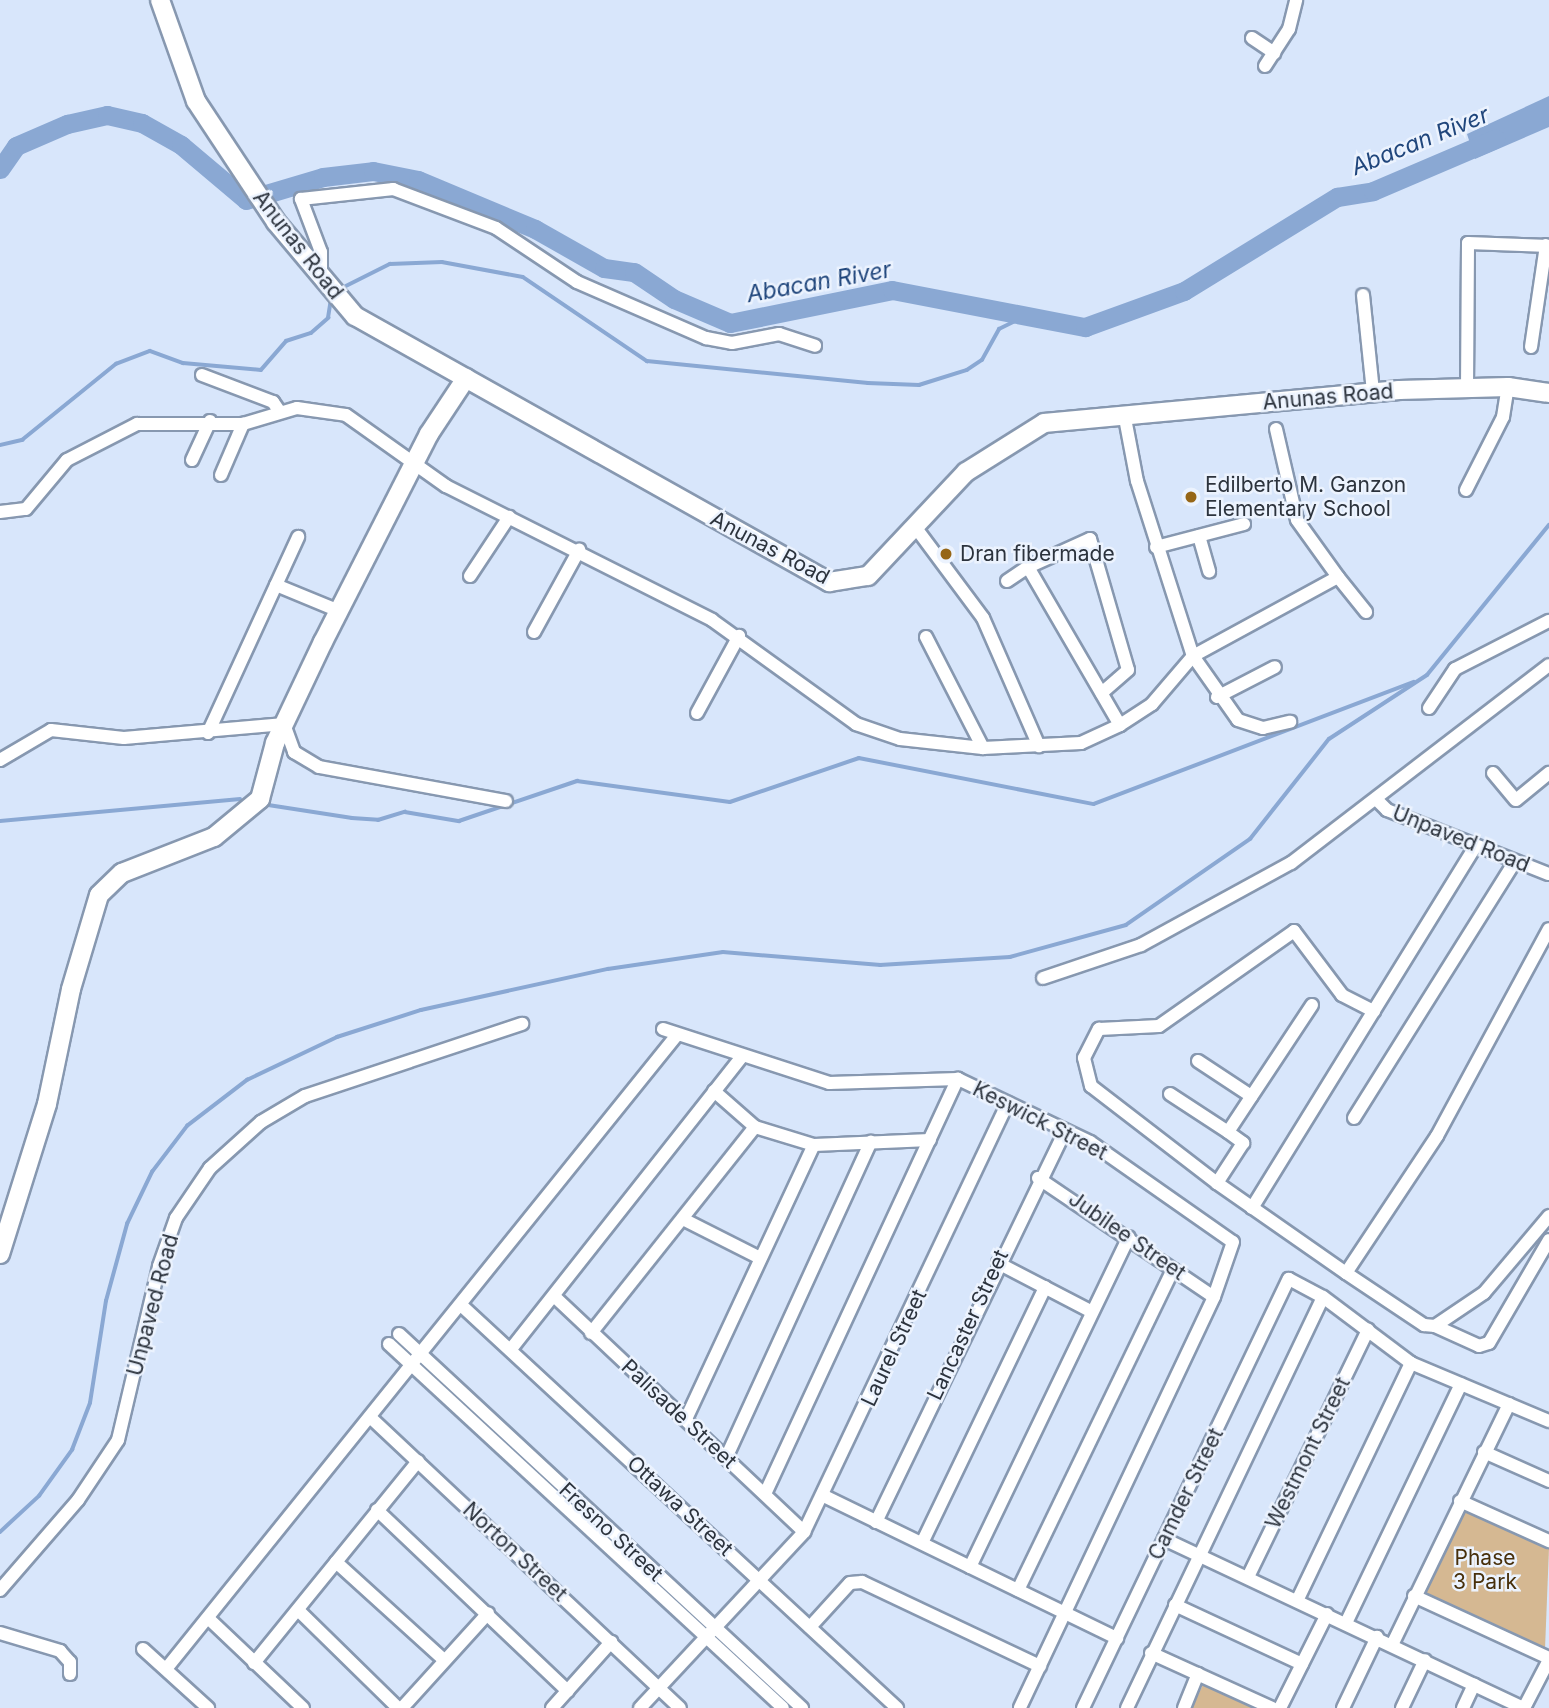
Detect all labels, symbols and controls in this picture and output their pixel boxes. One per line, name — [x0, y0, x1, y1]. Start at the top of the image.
water label: Abacan River — [1347, 101, 1493, 181]
street label: Anunas Road — [248, 186, 348, 304]
water label: Abacan River — [745, 256, 893, 308]
street label: Anunas Road — [1262, 379, 1394, 415]
place label: Edilberto M. Ganzon Elementary School — [1205, 472, 1406, 522]
marker: Edilberto M. Ganzon Elementary School — [1183, 489, 1199, 505]
street label: Anunas Road — [706, 506, 834, 590]
place label: Dran fibermade — [960, 541, 1115, 567]
marker: Dran fibermade — [938, 546, 954, 562]
street label: Unpaved Road — [1389, 800, 1533, 878]
street label: Keswick Street — [969, 1076, 1111, 1166]
street label: Jubilee Street — [1064, 1186, 1190, 1286]
street label: Unpaved Road — [122, 1231, 184, 1379]
street label: Lancaster Street — [922, 1246, 1014, 1404]
street label: Laurel Street — [856, 1286, 932, 1410]
street label: Palisade Street — [616, 1354, 742, 1474]
street label: Westmont Street — [1260, 1373, 1356, 1533]
street label: Camder Street — [1143, 1424, 1229, 1564]
street label: Ottawa Street — [622, 1451, 738, 1561]
street label: Fresno Street — [554, 1477, 668, 1587]
street label: Norton Street — [458, 1497, 572, 1607]
park label: Phase 3 Park — [1453, 1545, 1517, 1595]

